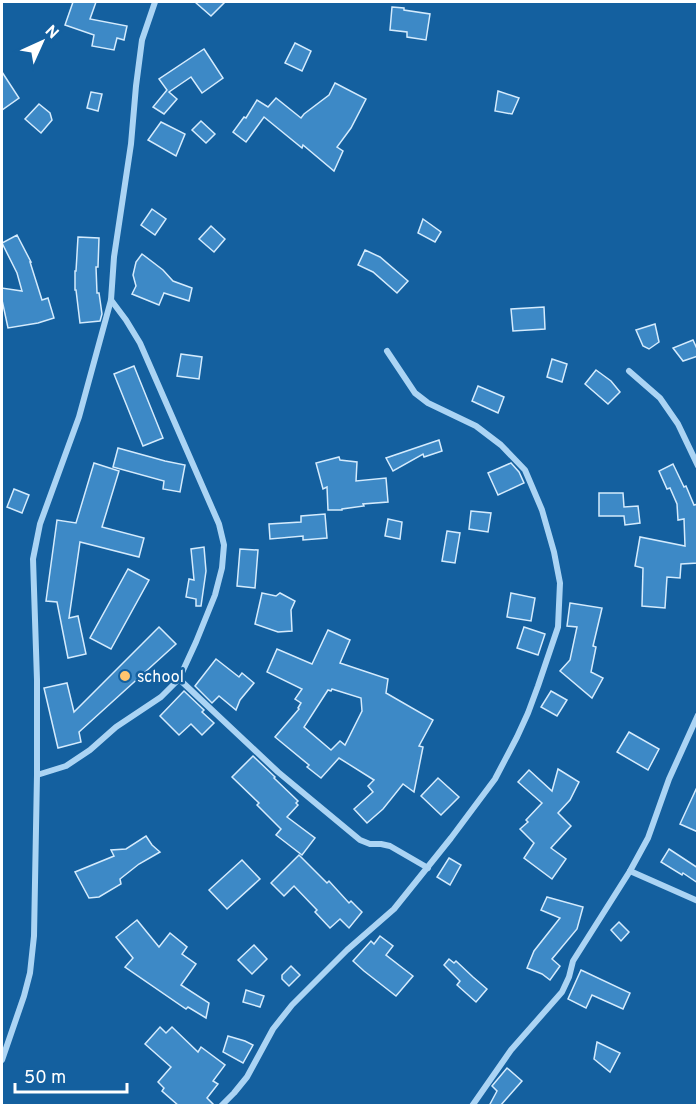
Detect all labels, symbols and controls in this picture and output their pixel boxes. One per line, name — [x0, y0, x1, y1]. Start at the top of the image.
north arrow — [12, 12, 72, 72]
text: N — [40, 22, 62, 44]
place label: school — [137, 668, 184, 688]
marker: school — [118, 669, 132, 683]
scale bar — [15, 1056, 128, 1094]
text: 50 m — [24, 1067, 66, 1090]

